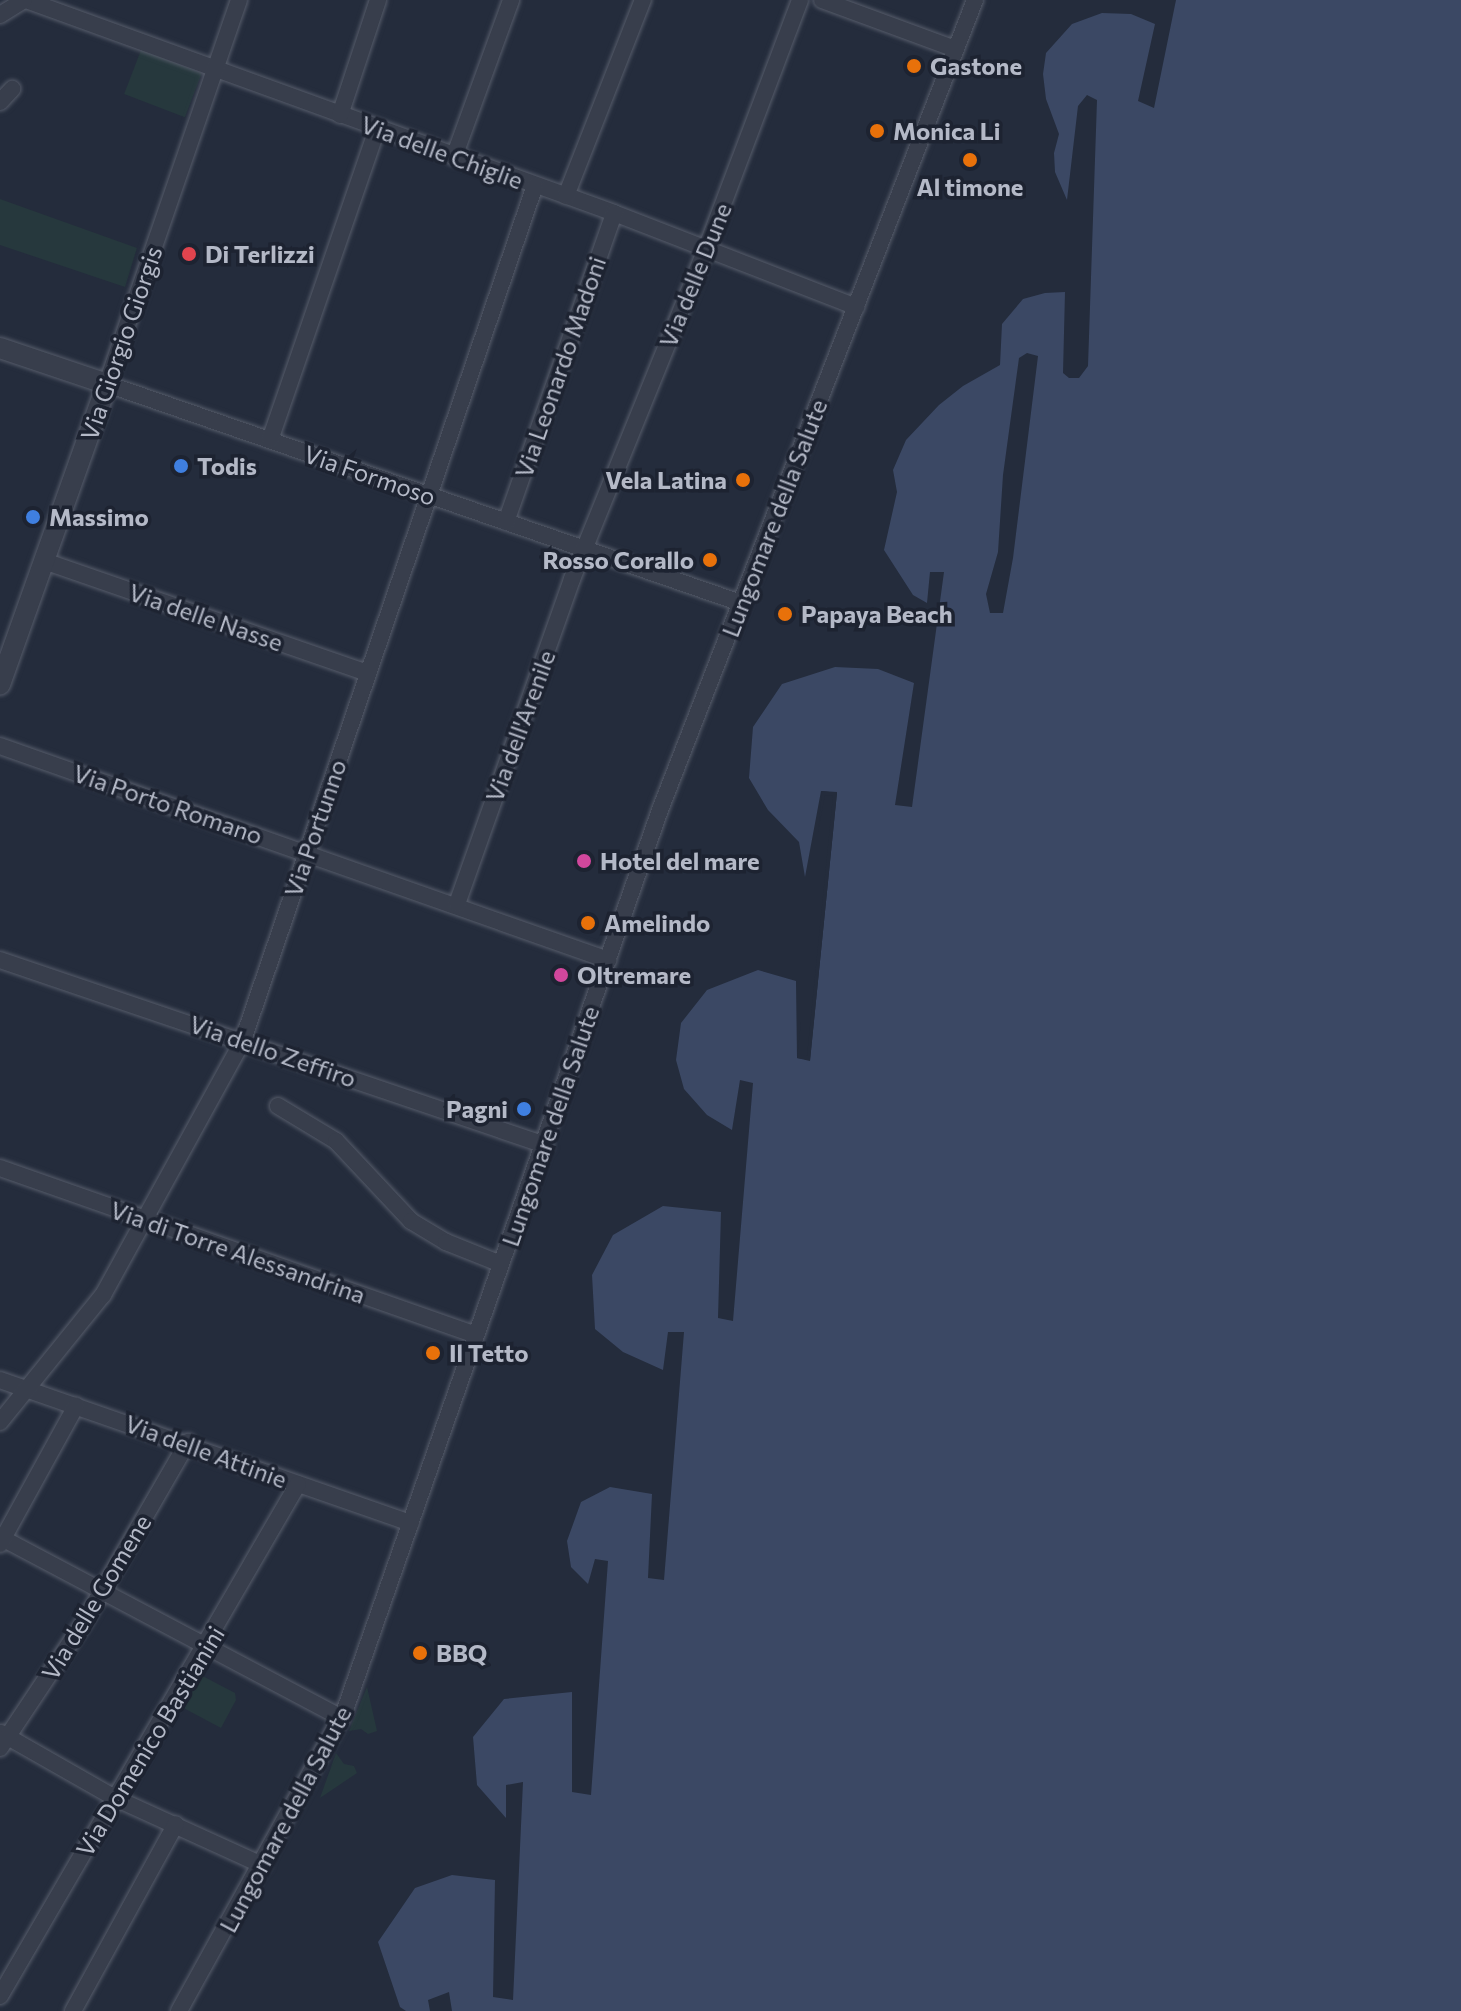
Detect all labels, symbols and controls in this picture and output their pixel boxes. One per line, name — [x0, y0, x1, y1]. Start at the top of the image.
place label: Gastone — [930, 52, 1022, 80]
marker: Gastone — [905, 57, 923, 75]
street label: Via delle Chiglie — [357, 109, 527, 195]
place label: Monica Li — [893, 117, 1000, 145]
marker: Monica Li — [868, 122, 886, 140]
marker: Al timone — [961, 151, 979, 169]
place label: Al timone — [917, 173, 1023, 201]
street label: Via delle Dune — [653, 199, 737, 351]
place label: Di Terlizzi — [205, 240, 315, 268]
street label: Via Giorgio Giorgis — [74, 242, 168, 444]
marker: Di Terlizzi — [180, 245, 198, 263]
street label: Via Leonardo Madoni — [509, 253, 611, 481]
street label: Lungomare della Salute — [715, 395, 833, 641]
street label: Via Formoso — [300, 439, 440, 511]
place label: Todis — [197, 452, 257, 480]
marker: Todis — [172, 457, 190, 475]
place label: Vela Latina — [605, 466, 727, 494]
marker: Vela Latina — [734, 471, 752, 489]
place label: Massimo — [49, 503, 149, 531]
marker: Massimo — [24, 508, 42, 526]
place label: Rosso Corallo — [542, 546, 694, 574]
marker: Rosso Corallo — [701, 551, 719, 569]
street label: Via delle Nasse — [125, 577, 287, 657]
place label: Papaya Beach — [801, 600, 953, 628]
marker: Papaya Beach — [776, 605, 794, 623]
street label: Via dell'Arenile — [479, 646, 561, 806]
street label: Via Portunno — [278, 755, 352, 901]
street label: Via Porto Romano — [70, 758, 266, 850]
place label: Hotel del mare — [600, 847, 760, 875]
marker: Hotel del mare — [575, 852, 593, 870]
place label: Amelindo — [604, 909, 710, 937]
marker: Amelindo — [579, 914, 597, 932]
place label: Oltremare — [577, 961, 691, 989]
marker: Oltremare — [552, 966, 570, 984]
street label: Lungomare della Salute — [495, 1002, 605, 1250]
street label: Via dello Zeffiro — [186, 1009, 360, 1093]
place label: Pagni — [446, 1095, 508, 1123]
marker: Pagni — [515, 1100, 533, 1118]
street label: Via di Torre Alessandrina — [107, 1195, 369, 1309]
place label: Il Tetto — [449, 1339, 528, 1367]
marker: Il Tetto — [424, 1344, 442, 1362]
street label: Via delle Attinie — [121, 1408, 291, 1494]
street label: Via delle Gomene — [35, 1509, 157, 1685]
street label: Via Domenico Bastianini — [70, 1621, 230, 1861]
place label: BBQ — [436, 1639, 487, 1667]
marker: BBQ — [411, 1644, 429, 1662]
street label: Lungomare della Salute — [213, 1701, 357, 1937]

